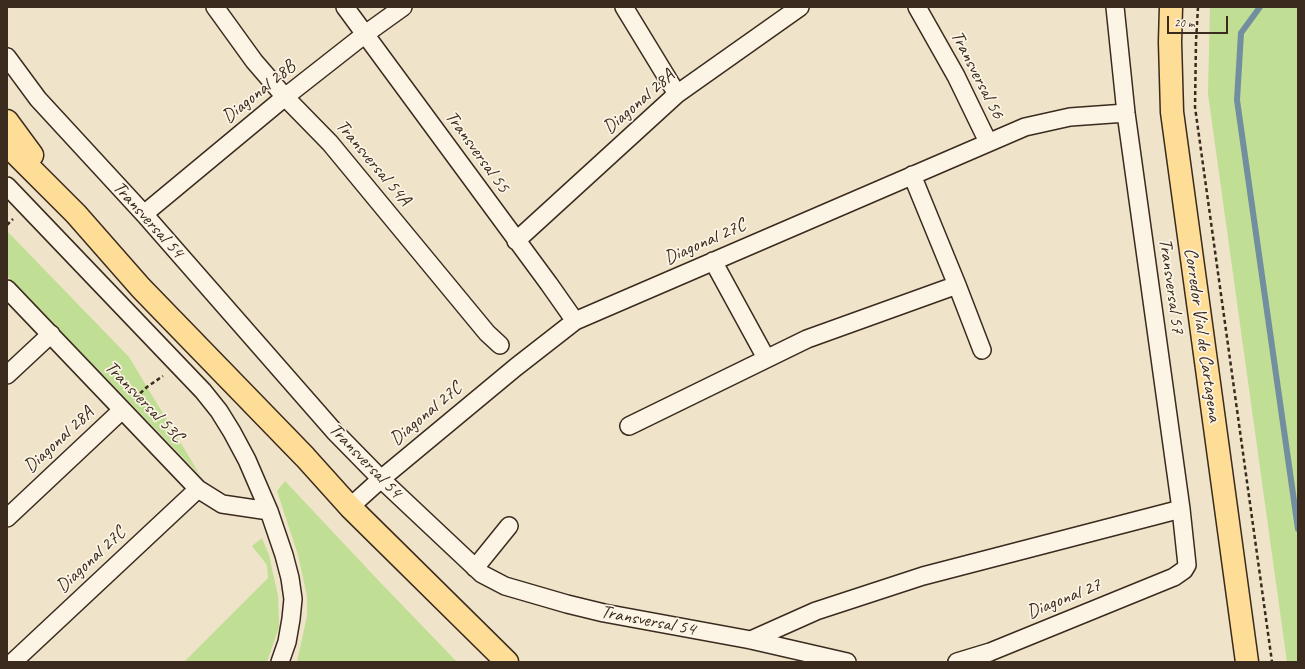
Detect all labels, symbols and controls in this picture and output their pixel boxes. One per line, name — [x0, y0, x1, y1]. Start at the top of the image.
scale bar — [1169, 8, 1230, 34]
text: 20 m — [1174, 15, 1194, 31]
street label: Transversal 56 — [945, 27, 1009, 123]
street label: Diagonal 28B — [218, 56, 300, 128]
street label: Diagonal 28A — [599, 65, 679, 139]
street label: Transversal 55 — [440, 107, 514, 197]
street label: Transversal 54A — [330, 115, 416, 211]
street label: Transversal 54 — [107, 177, 189, 263]
street label: Diagonal 27C — [661, 214, 749, 270]
street label: Transversal 57 — [1153, 237, 1189, 335]
street label: Corredor Vial de Cartagena — [1179, 247, 1225, 423]
street label: Transversal 53C — [99, 356, 189, 448]
street label: Diagonal 27C — [385, 377, 467, 451]
street label: Diagonal 28A — [19, 402, 99, 478]
street label: Transversal 54 — [324, 419, 406, 503]
street label: Diagonal 27C — [52, 522, 130, 598]
street label: Diagonal 27 — [1024, 574, 1104, 624]
street label: Transversal 54 — [599, 601, 697, 641]

